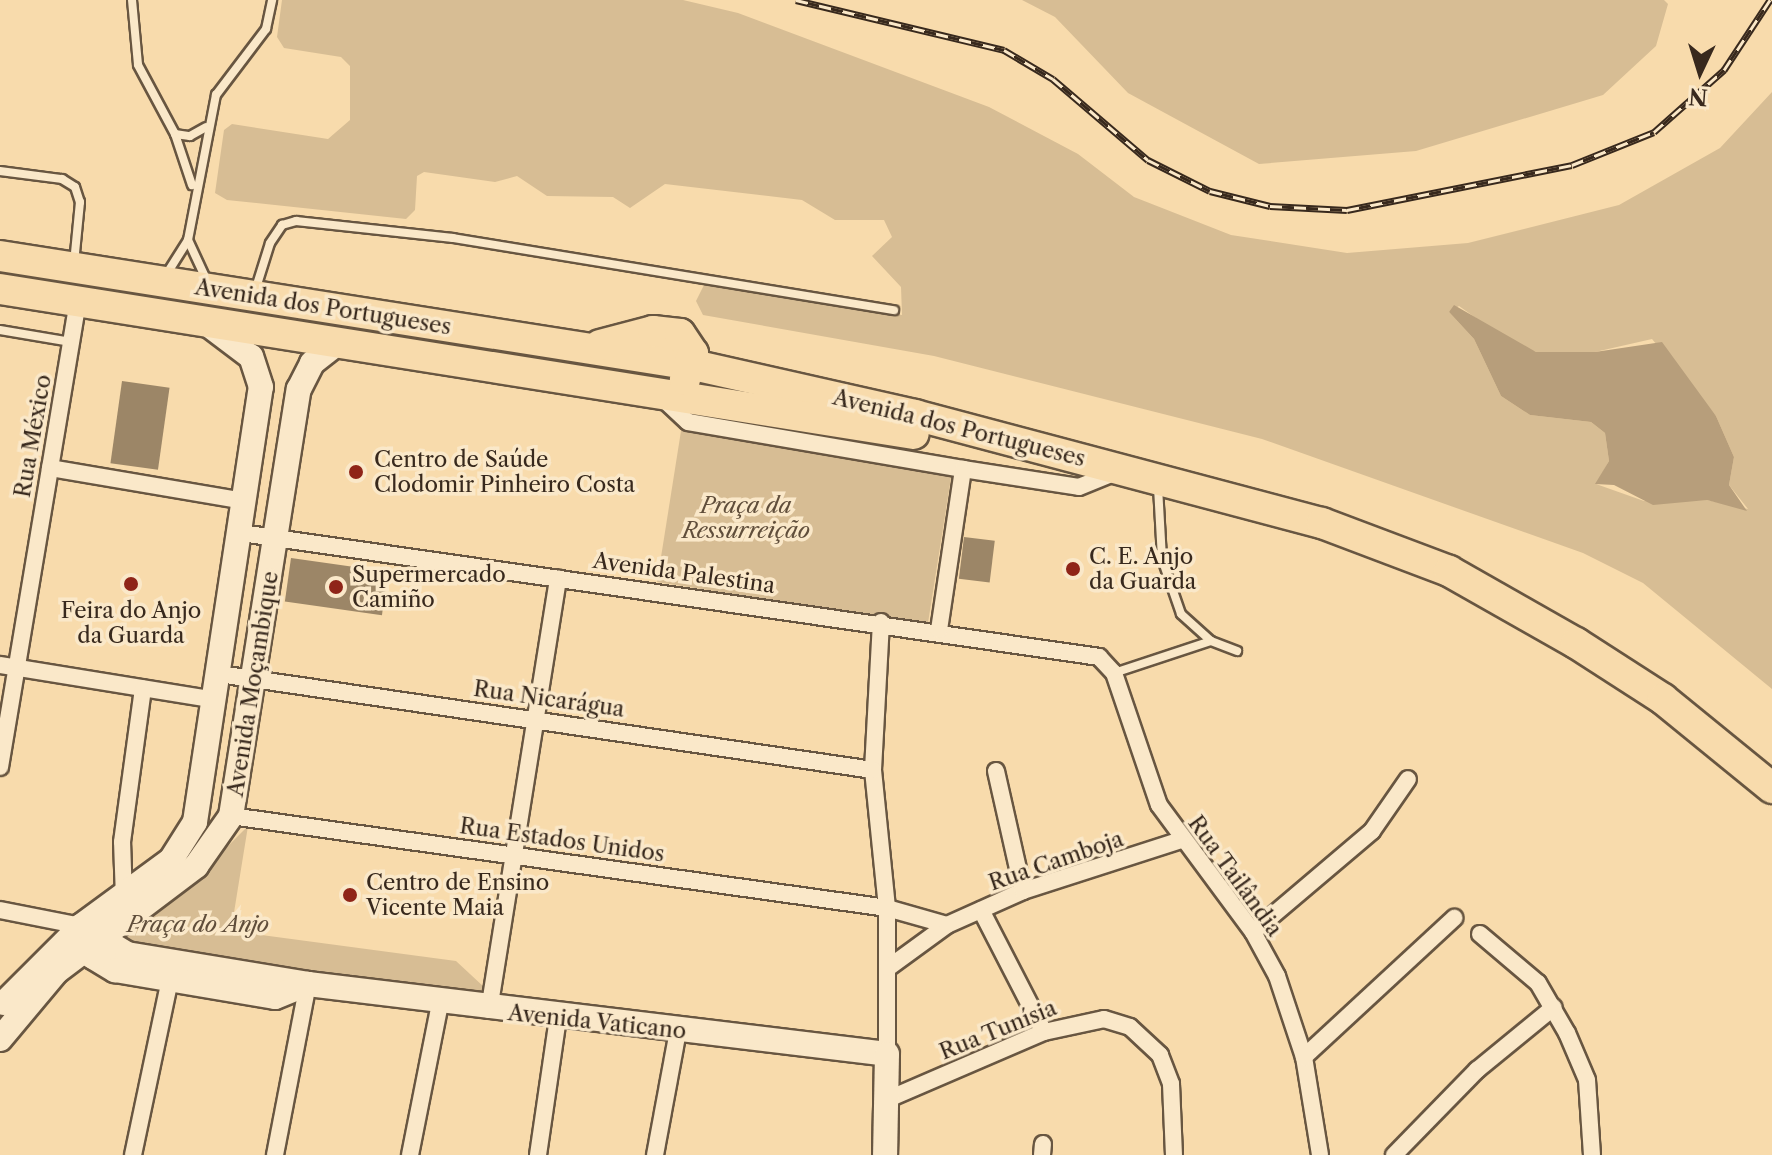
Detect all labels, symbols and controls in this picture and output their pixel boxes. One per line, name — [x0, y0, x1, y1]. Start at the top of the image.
north arrow — [1660, 32, 1740, 112]
text: N — [1688, 82, 1709, 111]
street label: Avenida dos Portugueses — [193, 274, 453, 340]
street label: Rua México — [9, 372, 57, 500]
street label: Avenida dos Portugueses — [830, 384, 1088, 472]
place label: Centro de Saúde Clodomir Pinheiro Costa — [374, 446, 636, 498]
marker: Centro de Saúde Clodomir Pinheiro Costa — [345, 461, 367, 483]
park label: Praça da Ressurreição — [682, 492, 810, 544]
place label: C. E. Anjo da Guarda — [1089, 543, 1197, 594]
street label: Avenida Palestina — [591, 547, 777, 599]
marker: C. E. Anjo da Guarda — [1064, 560, 1082, 578]
place label: Supermercado Camiño — [352, 561, 506, 612]
street label: Avenida Moçambique — [222, 569, 284, 799]
marker: Feira do Anjo da Guarda — [122, 575, 140, 593]
marker: Supermercado Camiño — [327, 578, 345, 596]
place label: Feira do Anjo da Guarda — [60, 597, 202, 648]
street label: Rua Nicarágua — [472, 675, 626, 723]
street label: Rua Tailândia — [1182, 810, 1288, 942]
street label: Rua Estados Unidos — [458, 813, 666, 867]
street label: Rua Camboja — [985, 826, 1127, 896]
place label: Centro de Ensino Vicente Maia — [366, 869, 549, 920]
marker: Centro de Ensino Vicente Maia — [341, 886, 359, 904]
park label: Praça do Anjo — [127, 912, 269, 938]
street label: Rua Tunísia — [935, 994, 1061, 1066]
street label: Avenida Vaticano — [506, 999, 688, 1045]

